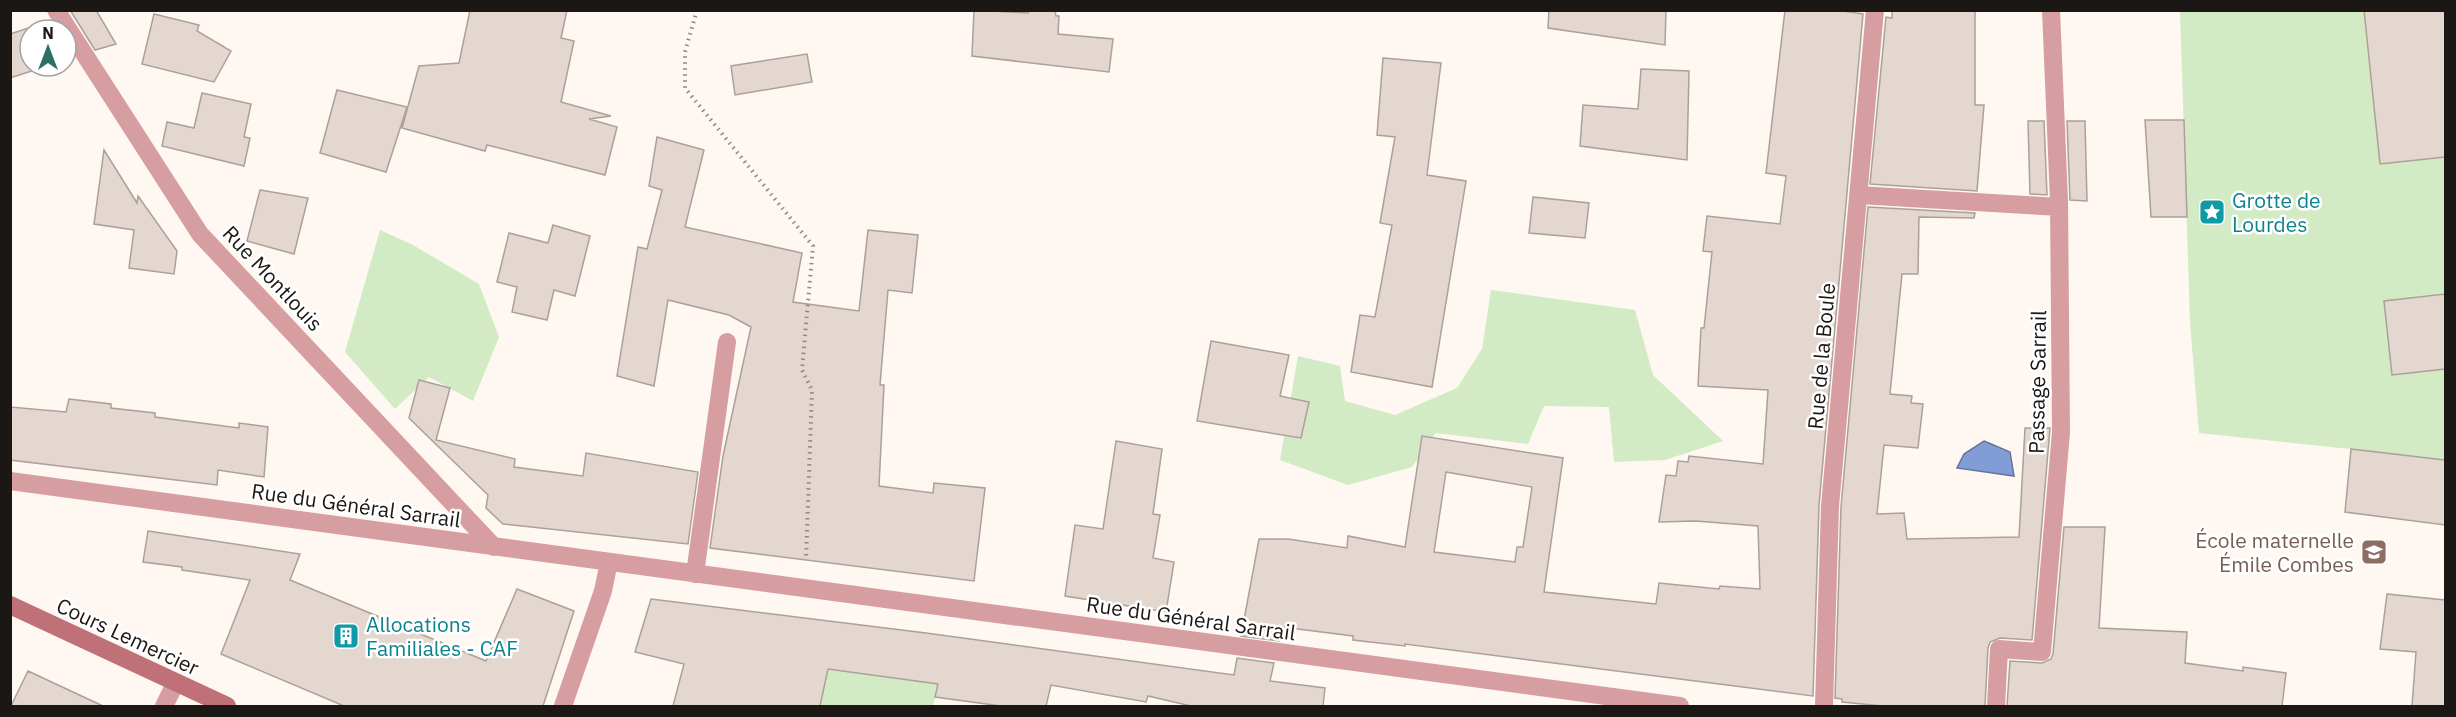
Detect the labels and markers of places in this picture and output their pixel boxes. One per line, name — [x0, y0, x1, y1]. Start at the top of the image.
place label: Grotte de Lourdes — [2232, 186, 2321, 238]
place icon: Grotte de Lourdes — [2197, 197, 2227, 227]
place label: École maternelle Émile Combes — [2195, 526, 2354, 578]
school or university icon: École maternelle Émile Combes — [2359, 537, 2389, 567]
place label: Allocations Familiales - CAF — [366, 610, 518, 662]
building icon: Allocations Familiales - CAF — [331, 621, 361, 651]

